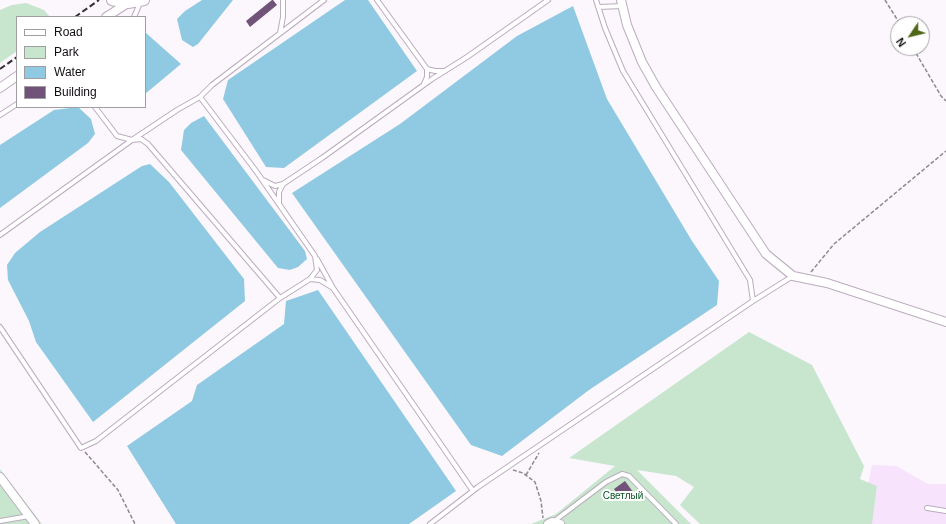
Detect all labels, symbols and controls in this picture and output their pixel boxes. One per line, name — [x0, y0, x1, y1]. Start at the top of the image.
legend — [16, 16, 146, 108]
north arrow — [890, 16, 930, 56]
text: Road — [54, 25, 83, 39]
text: N — [894, 36, 908, 49]
text: Park — [54, 45, 79, 59]
text: Water — [54, 65, 86, 79]
text: Building — [54, 85, 97, 99]
park label: Светлый — [603, 490, 643, 502]

